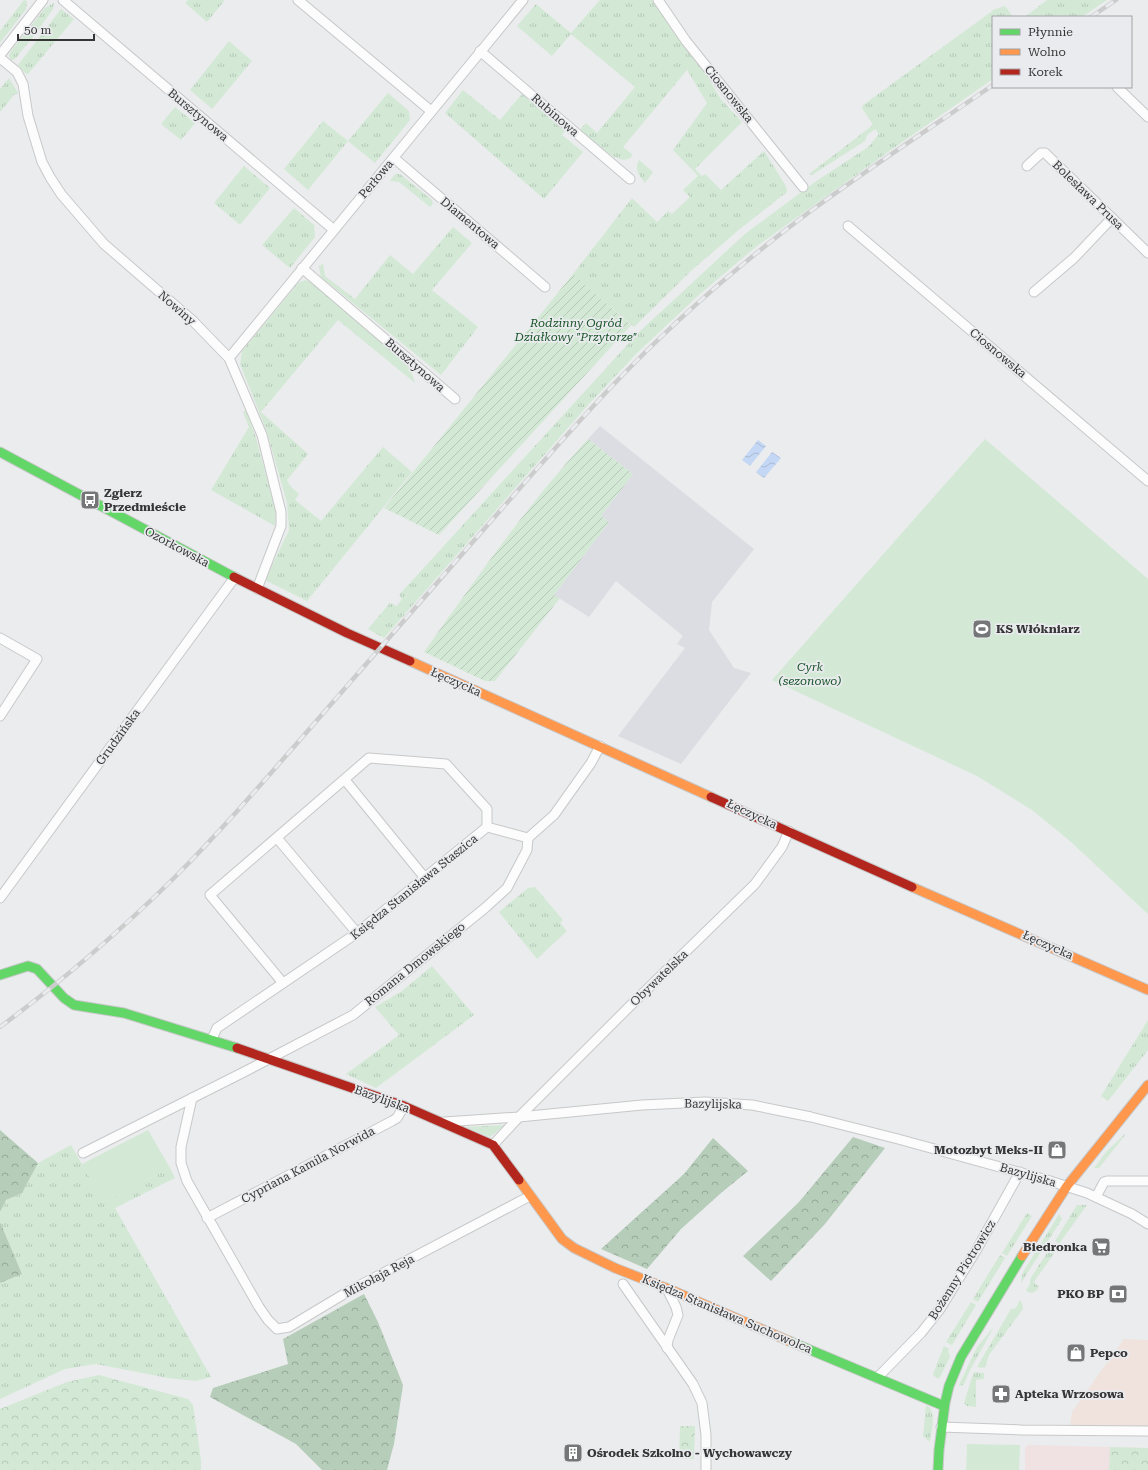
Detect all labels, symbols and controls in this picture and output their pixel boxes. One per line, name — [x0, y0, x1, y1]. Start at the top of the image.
scale bar — [18, 16, 94, 42]
legend — [992, 16, 1132, 88]
text: 50 m — [24, 23, 51, 37]
text: Płynnie — [1028, 25, 1073, 39]
text: Wolno — [1028, 45, 1066, 59]
street label: Ciosnowska — [702, 62, 757, 126]
text: Korek — [1028, 65, 1063, 79]
street label: Bursztynowa — [165, 86, 231, 145]
street label: Rubinowa — [528, 91, 582, 140]
street label: Perłowa — [356, 156, 397, 201]
street label: Bolesława Prusa — [1050, 158, 1127, 233]
street label: Diamentowa — [438, 194, 503, 252]
street label: Nowiny — [155, 288, 199, 329]
park label: Rodzinny Ogród Działkowy "Przytorze" — [514, 316, 637, 344]
street label: Ciosnowska — [967, 325, 1030, 381]
street label: Bursztynowa — [382, 335, 448, 395]
place label: Zgierz Przedmieście — [104, 486, 186, 514]
bus stop icon: Zgierz Przedmieście — [79, 489, 101, 511]
street label: Ozorkowska — [142, 524, 212, 570]
sports icon: KS Włókniarz — [971, 618, 993, 640]
place label: KS Włókniarz — [996, 622, 1080, 636]
park label: Cyrk (sezonowo) — [778, 660, 842, 688]
street label: Łęczycka — [429, 665, 484, 700]
street label: Grudzińska — [93, 706, 143, 768]
street label: Łęczycka — [725, 796, 780, 832]
street label: Księdza Stanisława Staszica — [348, 831, 481, 943]
street label: Romana Dmowskiego — [362, 919, 468, 1009]
street label: Łęczycka — [1021, 928, 1076, 963]
street label: Obywatelska — [627, 947, 691, 1009]
street label: Bazylijska — [352, 1083, 412, 1116]
street label: Bazylijska — [684, 1096, 743, 1112]
street label: Cypriana Kamila Norwida — [239, 1124, 378, 1206]
shop icon: Motozbyt Meks-II — [1046, 1139, 1068, 1161]
place label: Motozbyt Meks-II — [934, 1143, 1043, 1157]
street label: Bazylijska — [998, 1160, 1058, 1190]
street label: Bożenny Piotrowicz — [926, 1217, 999, 1322]
supermarket icon: Biedronka — [1090, 1236, 1112, 1258]
place label: Biedronka — [1023, 1240, 1087, 1254]
street label: Mikołaja Reja — [341, 1251, 417, 1300]
street label: Księdza Stanisława Suchowolca — [640, 1272, 815, 1356]
bank icon: PKO BP — [1107, 1283, 1129, 1305]
place label: PKO BP — [1057, 1287, 1105, 1301]
shop icon: Pepco — [1065, 1342, 1087, 1364]
place label: Pepco — [1090, 1346, 1128, 1360]
pharmacy icon: Apteka Wrzosowa — [990, 1383, 1012, 1405]
place label: Apteka Wrzosowa — [1015, 1387, 1124, 1401]
building icon: Ośrodek Szkolno - Wychowawczy — [562, 1442, 584, 1464]
place label: Ośrodek Szkolno - Wychowawczy — [587, 1446, 793, 1460]

